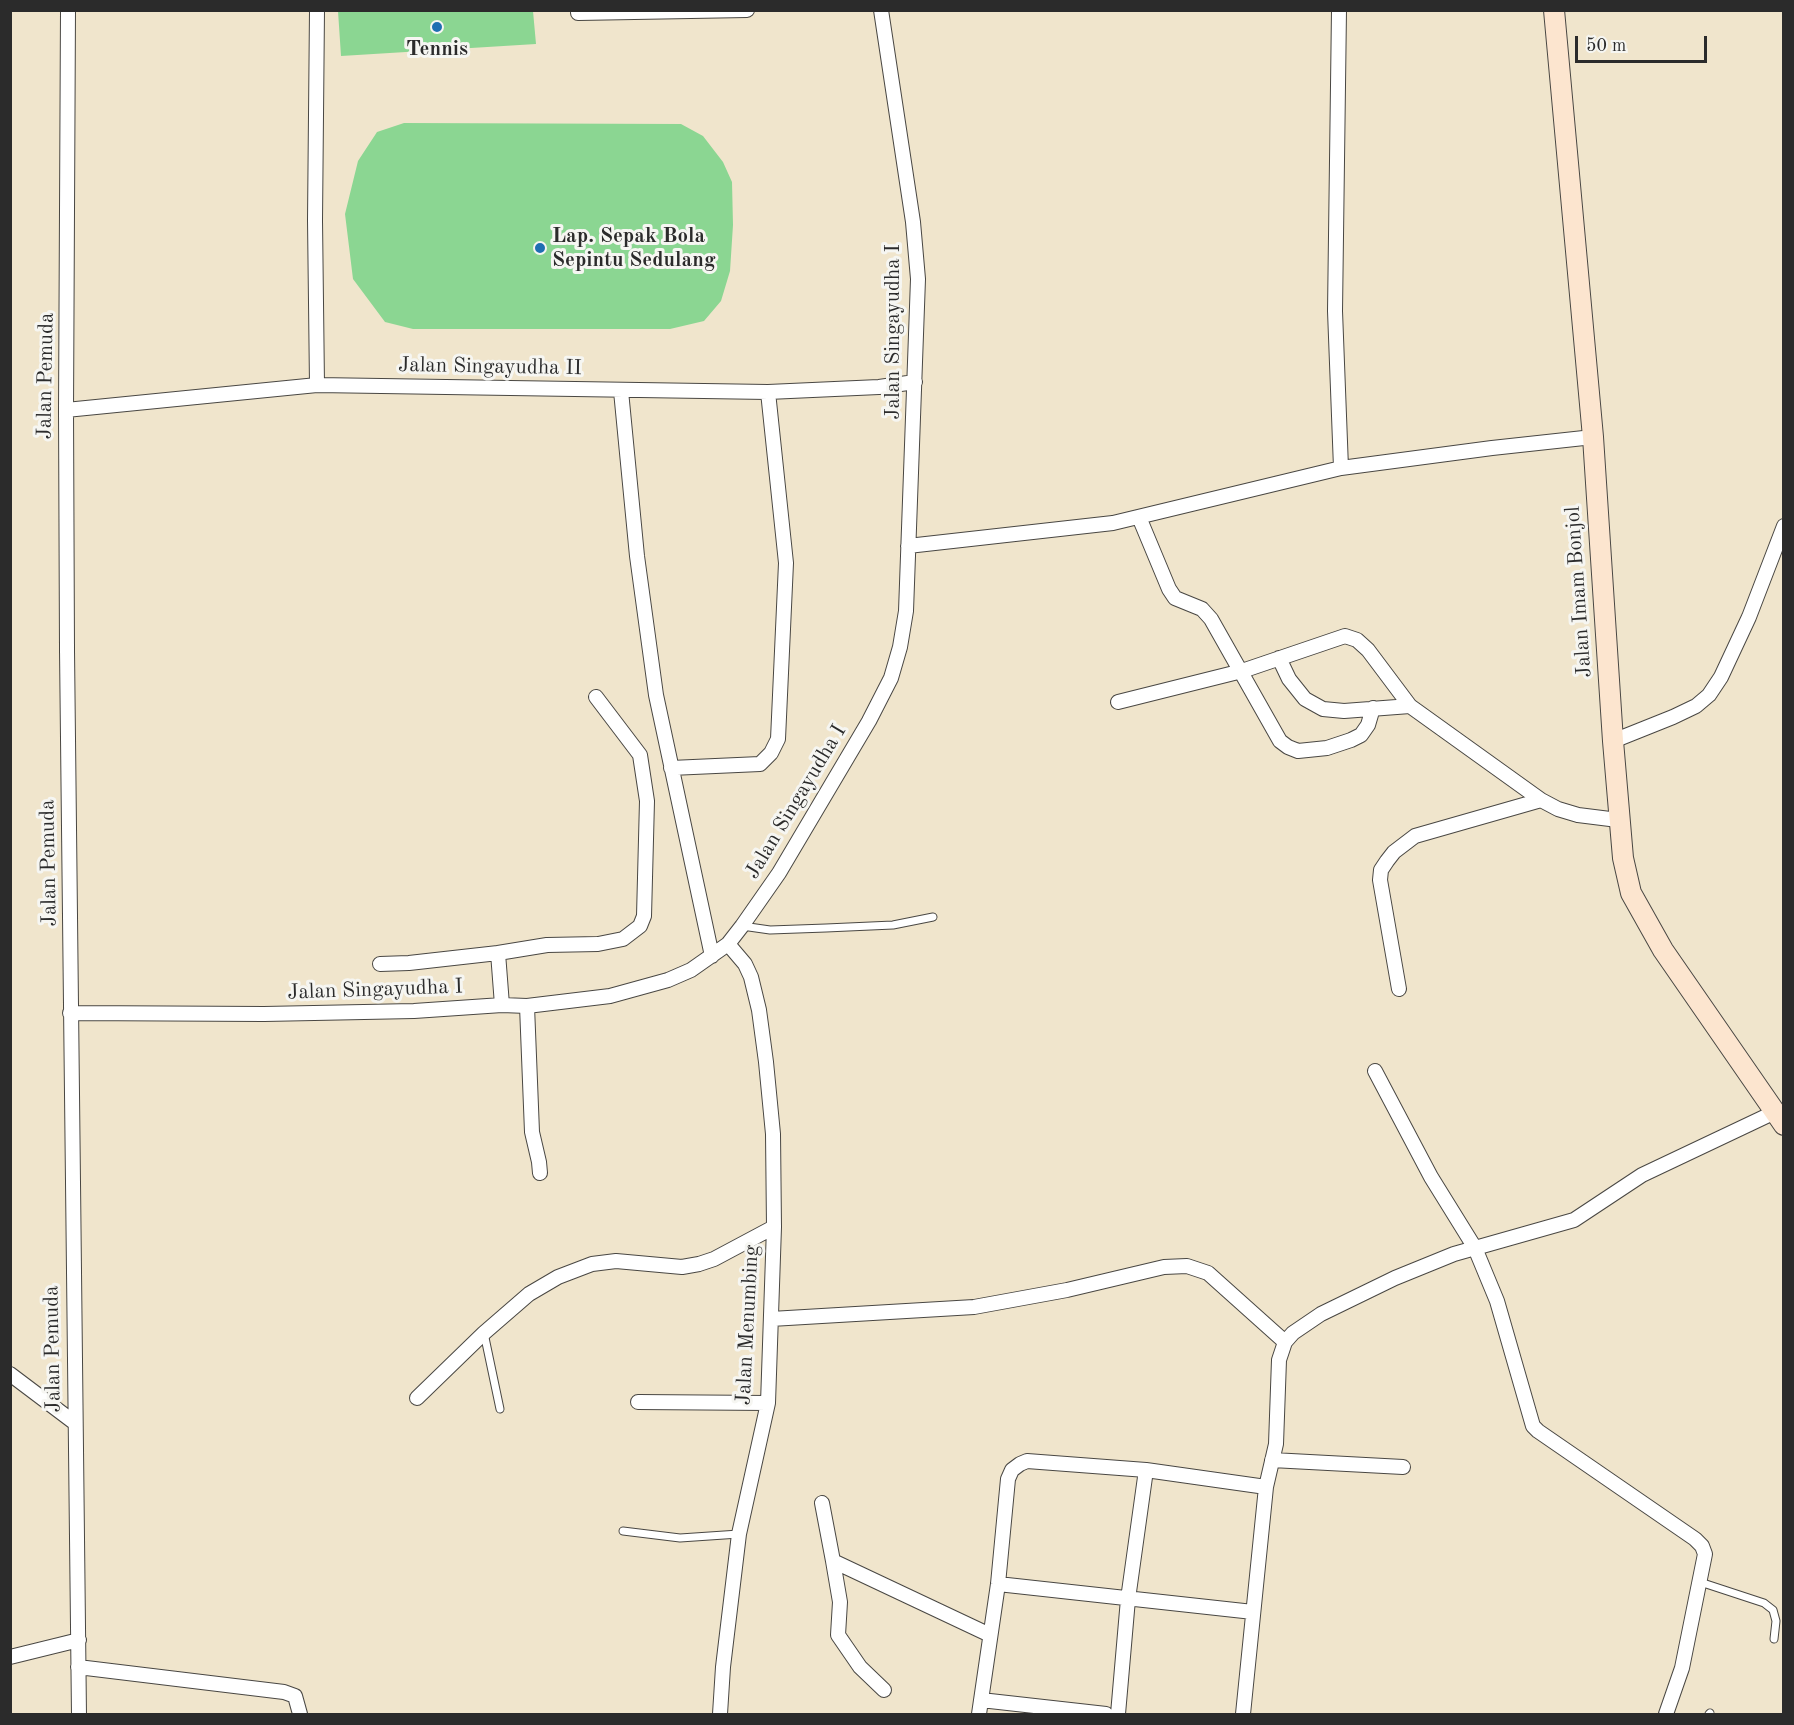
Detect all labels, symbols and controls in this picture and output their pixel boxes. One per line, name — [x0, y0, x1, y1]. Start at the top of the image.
marker: Tennis — [430, 20, 444, 34]
scale bar — [1578, 24, 1710, 62]
place label: Tennis — [406, 36, 468, 62]
text: 50 m — [1586, 37, 1626, 55]
place label: Lap. Sepak Bola Sepintu Sedulang — [552, 223, 716, 273]
marker: Lap. Sepak Bola Sepintu Sedulang — [533, 241, 547, 255]
street label: Jalan Singayudha I — [880, 244, 906, 420]
street label: Jalan Pemuda — [32, 312, 60, 440]
street label: Jalan Singayudha II — [398, 353, 582, 381]
street label: Jalan Imam Bonjol — [1560, 505, 1598, 679]
street label: Jalan Singayudha I — [740, 720, 852, 884]
street label: Jalan Pemuda — [35, 799, 63, 927]
street label: Jalan Singayudha I — [287, 974, 463, 1006]
street label: Jalan Menumbing — [731, 1244, 765, 1406]
street label: Jalan Pemuda — [39, 1285, 67, 1413]

